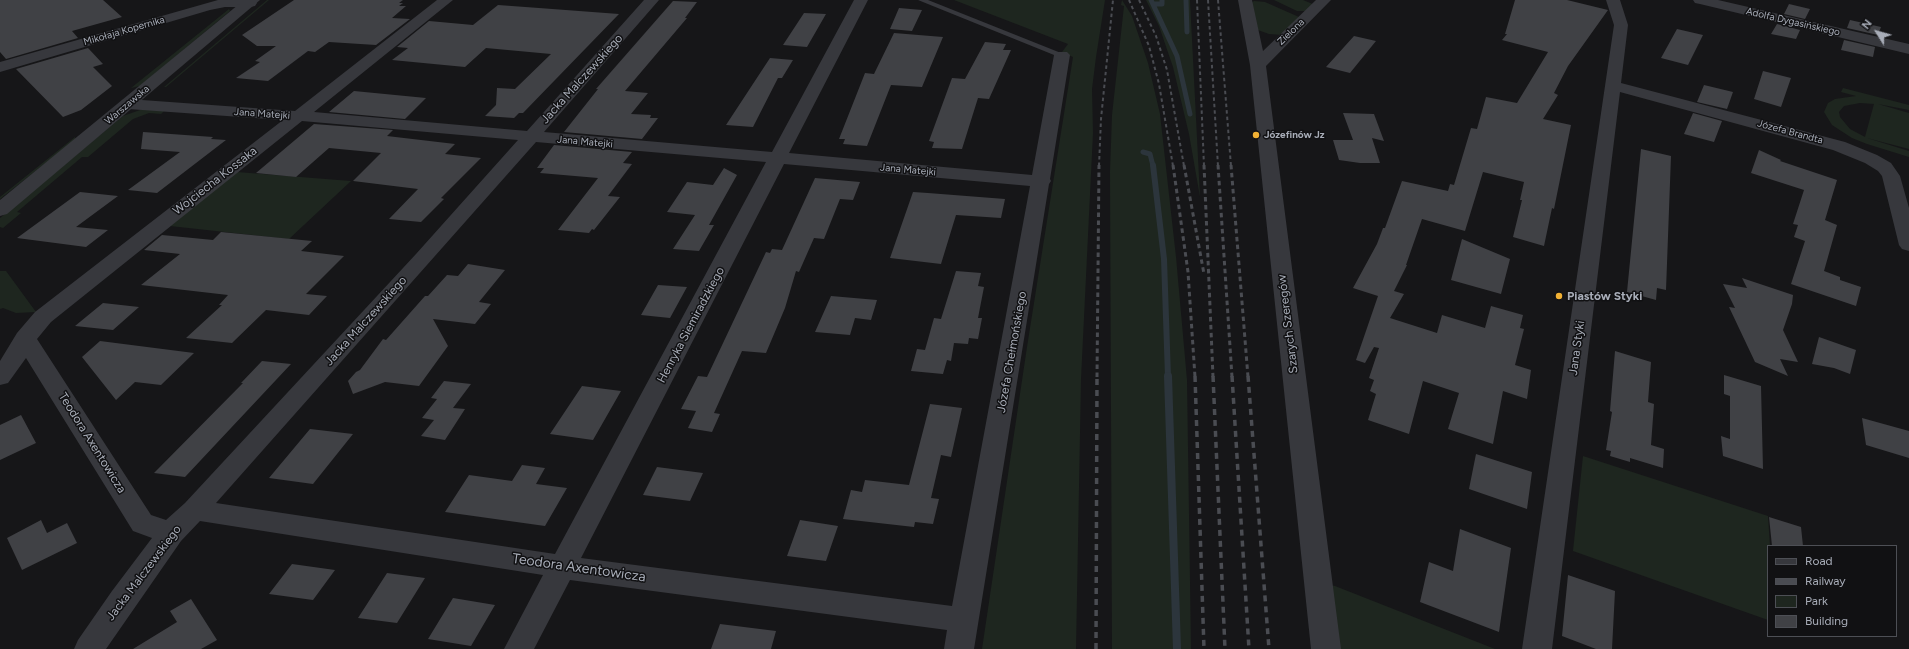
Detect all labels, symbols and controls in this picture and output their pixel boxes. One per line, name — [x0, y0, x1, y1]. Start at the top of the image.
street label: Adolfa Dygasińskiego — [1745, 5, 1841, 39]
north arrow — [1857, 12, 1897, 52]
street label: Mikołaja Kopernika — [82, 14, 166, 48]
street label: Zielona — [1275, 16, 1307, 48]
text: N — [1859, 17, 1875, 32]
street label: Jacka Malczewskiego — [538, 31, 626, 127]
street label: Warszawska — [102, 83, 152, 127]
street label: Jana Matejki — [234, 106, 290, 122]
street label: Józefa Brandta — [1756, 117, 1824, 147]
place label: Józefinów Jz — [1264, 129, 1324, 141]
marker: Józefinów Jz — [1251, 130, 1261, 140]
street label: Jana Matejki — [557, 134, 613, 150]
street label: Wojciecha Kossaka — [170, 144, 260, 218]
street label: Jana Matejki — [880, 162, 936, 178]
street label: Henryka Siemiradzkiego — [654, 265, 728, 385]
street label: Jacka Malczewskiego — [322, 273, 410, 369]
street label: Szarych Szeregów — [1275, 274, 1301, 374]
place label: Piastów Styki — [1567, 289, 1642, 303]
street label: Józefa Chełmońskiego — [994, 290, 1030, 414]
marker: Piastów Styki — [1554, 291, 1564, 301]
street label: Jana Styki — [1566, 320, 1588, 376]
street label: Teodora Axentowicza — [55, 390, 129, 496]
street label: Jacka Malczewskiego — [104, 523, 184, 623]
legend — [1767, 545, 1897, 637]
street label: Teodora Axentowicza — [511, 550, 647, 586]
text: Road — [1805, 554, 1833, 568]
text: Railway — [1805, 574, 1846, 588]
text: Park — [1805, 594, 1828, 608]
text: Building — [1805, 614, 1848, 628]

